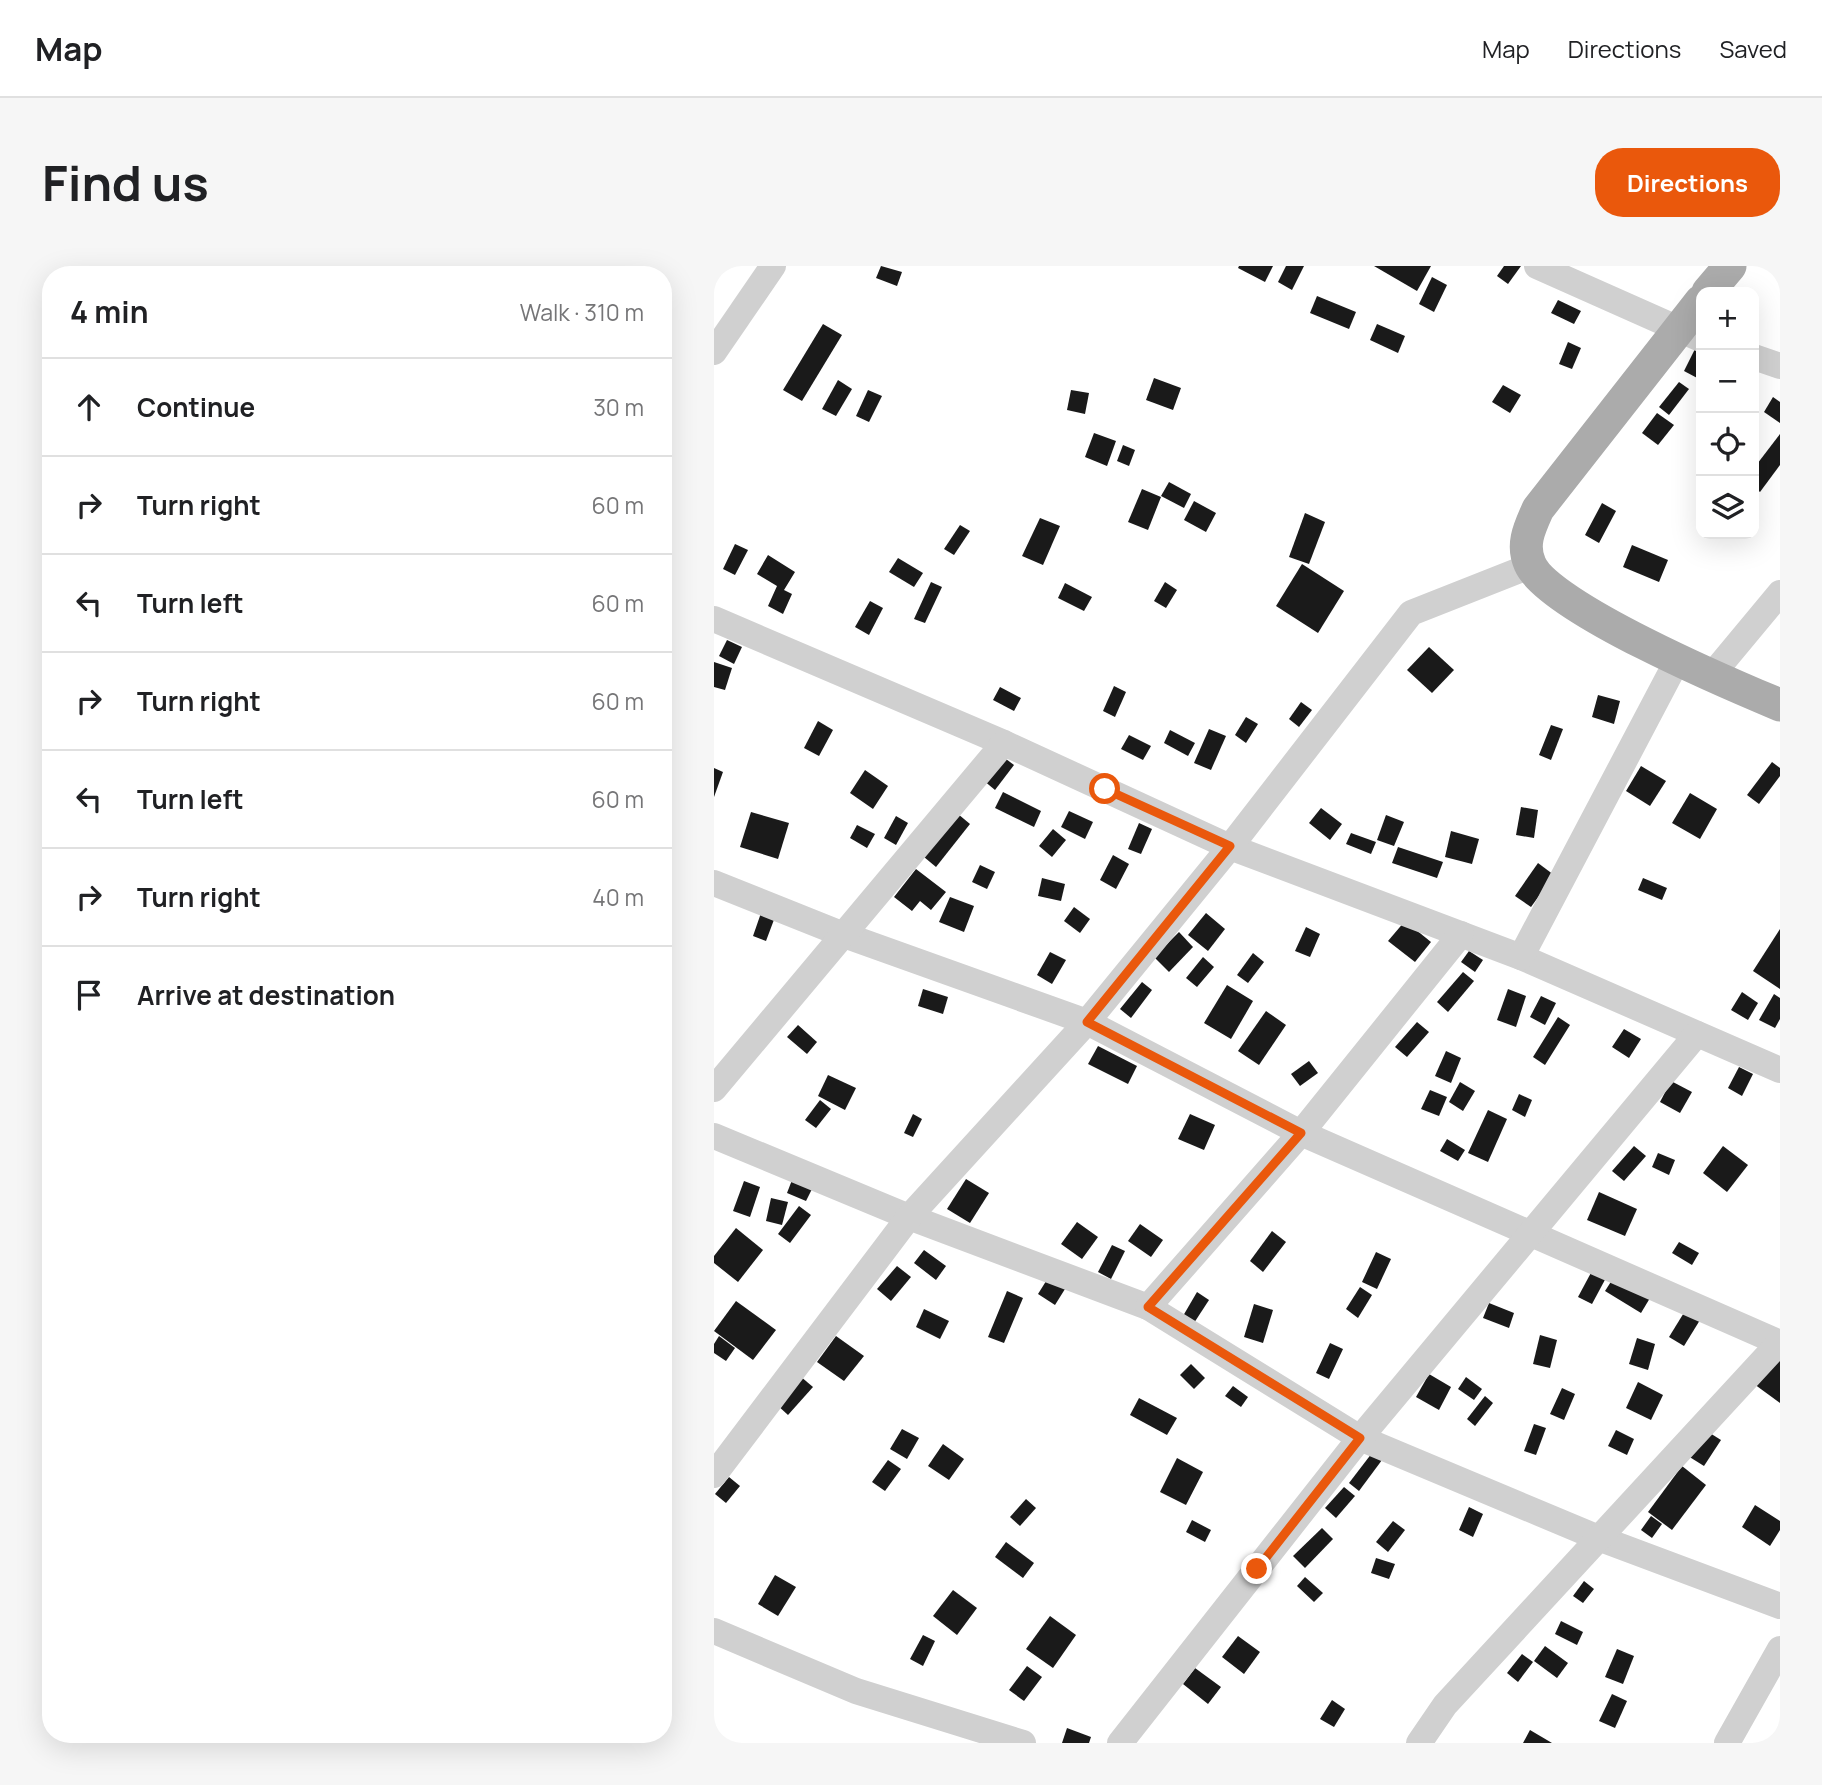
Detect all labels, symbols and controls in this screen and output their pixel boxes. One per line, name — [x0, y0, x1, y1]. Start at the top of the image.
text: Map — [35, 26, 103, 71]
text: Map — [1482, 32, 1530, 65]
text: Directions — [1568, 32, 1681, 65]
text: Saved — [1719, 32, 1787, 65]
button: Directions — [1595, 148, 1780, 217]
text: Find us — [42, 149, 209, 216]
map controls — [1696, 287, 1759, 539]
button: + — [1696, 287, 1759, 350]
text: 4 min — [70, 291, 148, 332]
text: Walk · 310 m — [520, 296, 644, 328]
button: − — [1696, 350, 1759, 413]
icon: ahead — [70, 388, 108, 426]
text: Continue — [137, 389, 255, 425]
text: 30 m — [593, 391, 644, 423]
button: locate — [1696, 413, 1759, 476]
button: layers — [1696, 476, 1759, 539]
icon: right — [70, 486, 108, 524]
text: Turn right — [137, 487, 261, 523]
text: 60 m — [592, 489, 644, 521]
icon: left — [70, 584, 108, 622]
text: Turn left — [137, 585, 244, 621]
text: 60 m — [592, 587, 644, 619]
icon: right — [70, 682, 108, 720]
text: Turn right — [137, 683, 261, 719]
text: 60 m — [592, 685, 644, 717]
route start — [1089, 773, 1120, 804]
icon: left — [70, 780, 108, 818]
text: Turn left — [137, 781, 244, 817]
text: 60 m — [592, 783, 644, 815]
icon: right — [70, 878, 108, 916]
text: Turn right — [137, 879, 261, 915]
text: 40 m — [592, 881, 644, 913]
icon: arrive — [70, 976, 108, 1014]
text: Arrive at destination — [137, 977, 395, 1013]
route end — [1241, 1553, 1272, 1584]

